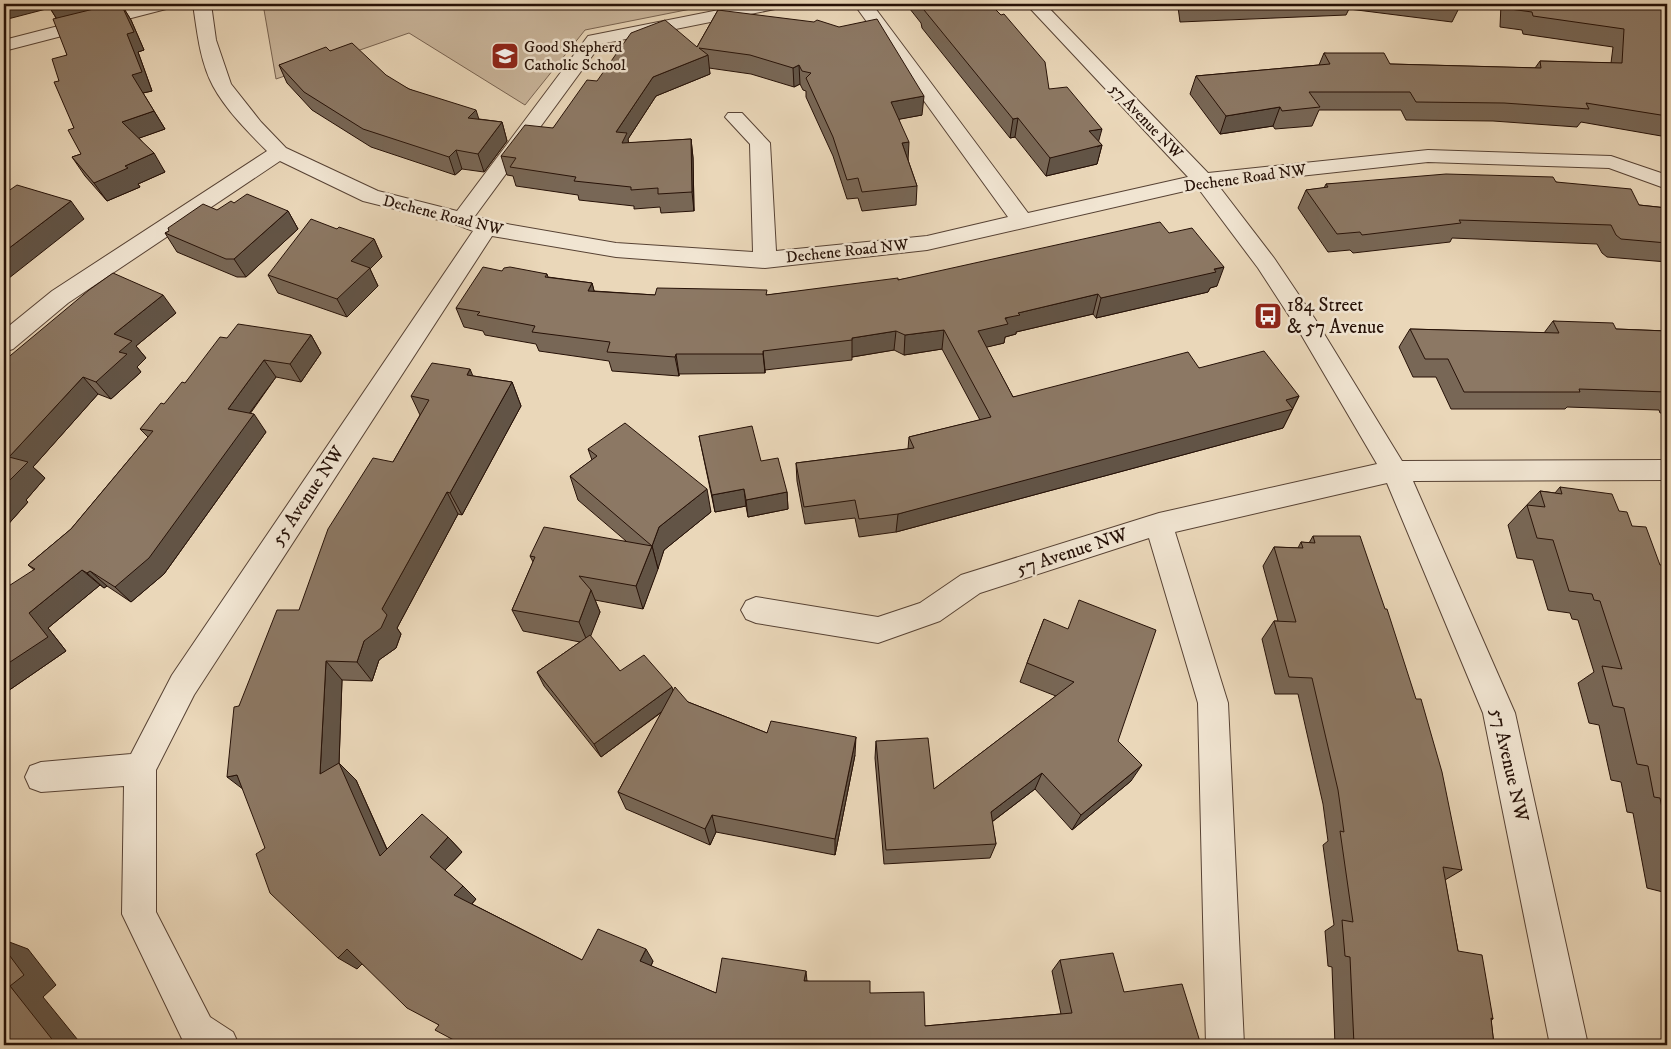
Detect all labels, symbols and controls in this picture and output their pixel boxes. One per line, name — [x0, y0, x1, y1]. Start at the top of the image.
place label: Good Shepherd Catholic School — [524, 37, 626, 75]
school or university icon: Good Shepherd Catholic School — [490, 41, 520, 71]
street label: 57 Avenue NW — [1105, 79, 1187, 163]
street label: Dechene Road NW — [1183, 159, 1308, 196]
street label: Dechene Road NW — [381, 190, 505, 240]
street label: Dechene Road NW — [785, 235, 910, 267]
place label: 184 Street & 57 Avenue — [1287, 294, 1384, 339]
bus stop icon: 184 Street & 57 Avenue — [1253, 301, 1283, 331]
street label: 55 Avenue NW — [266, 441, 350, 550]
street label: 57 Avenue NW — [1014, 523, 1131, 581]
street label: 57 Avenue NW — [1485, 706, 1533, 824]

